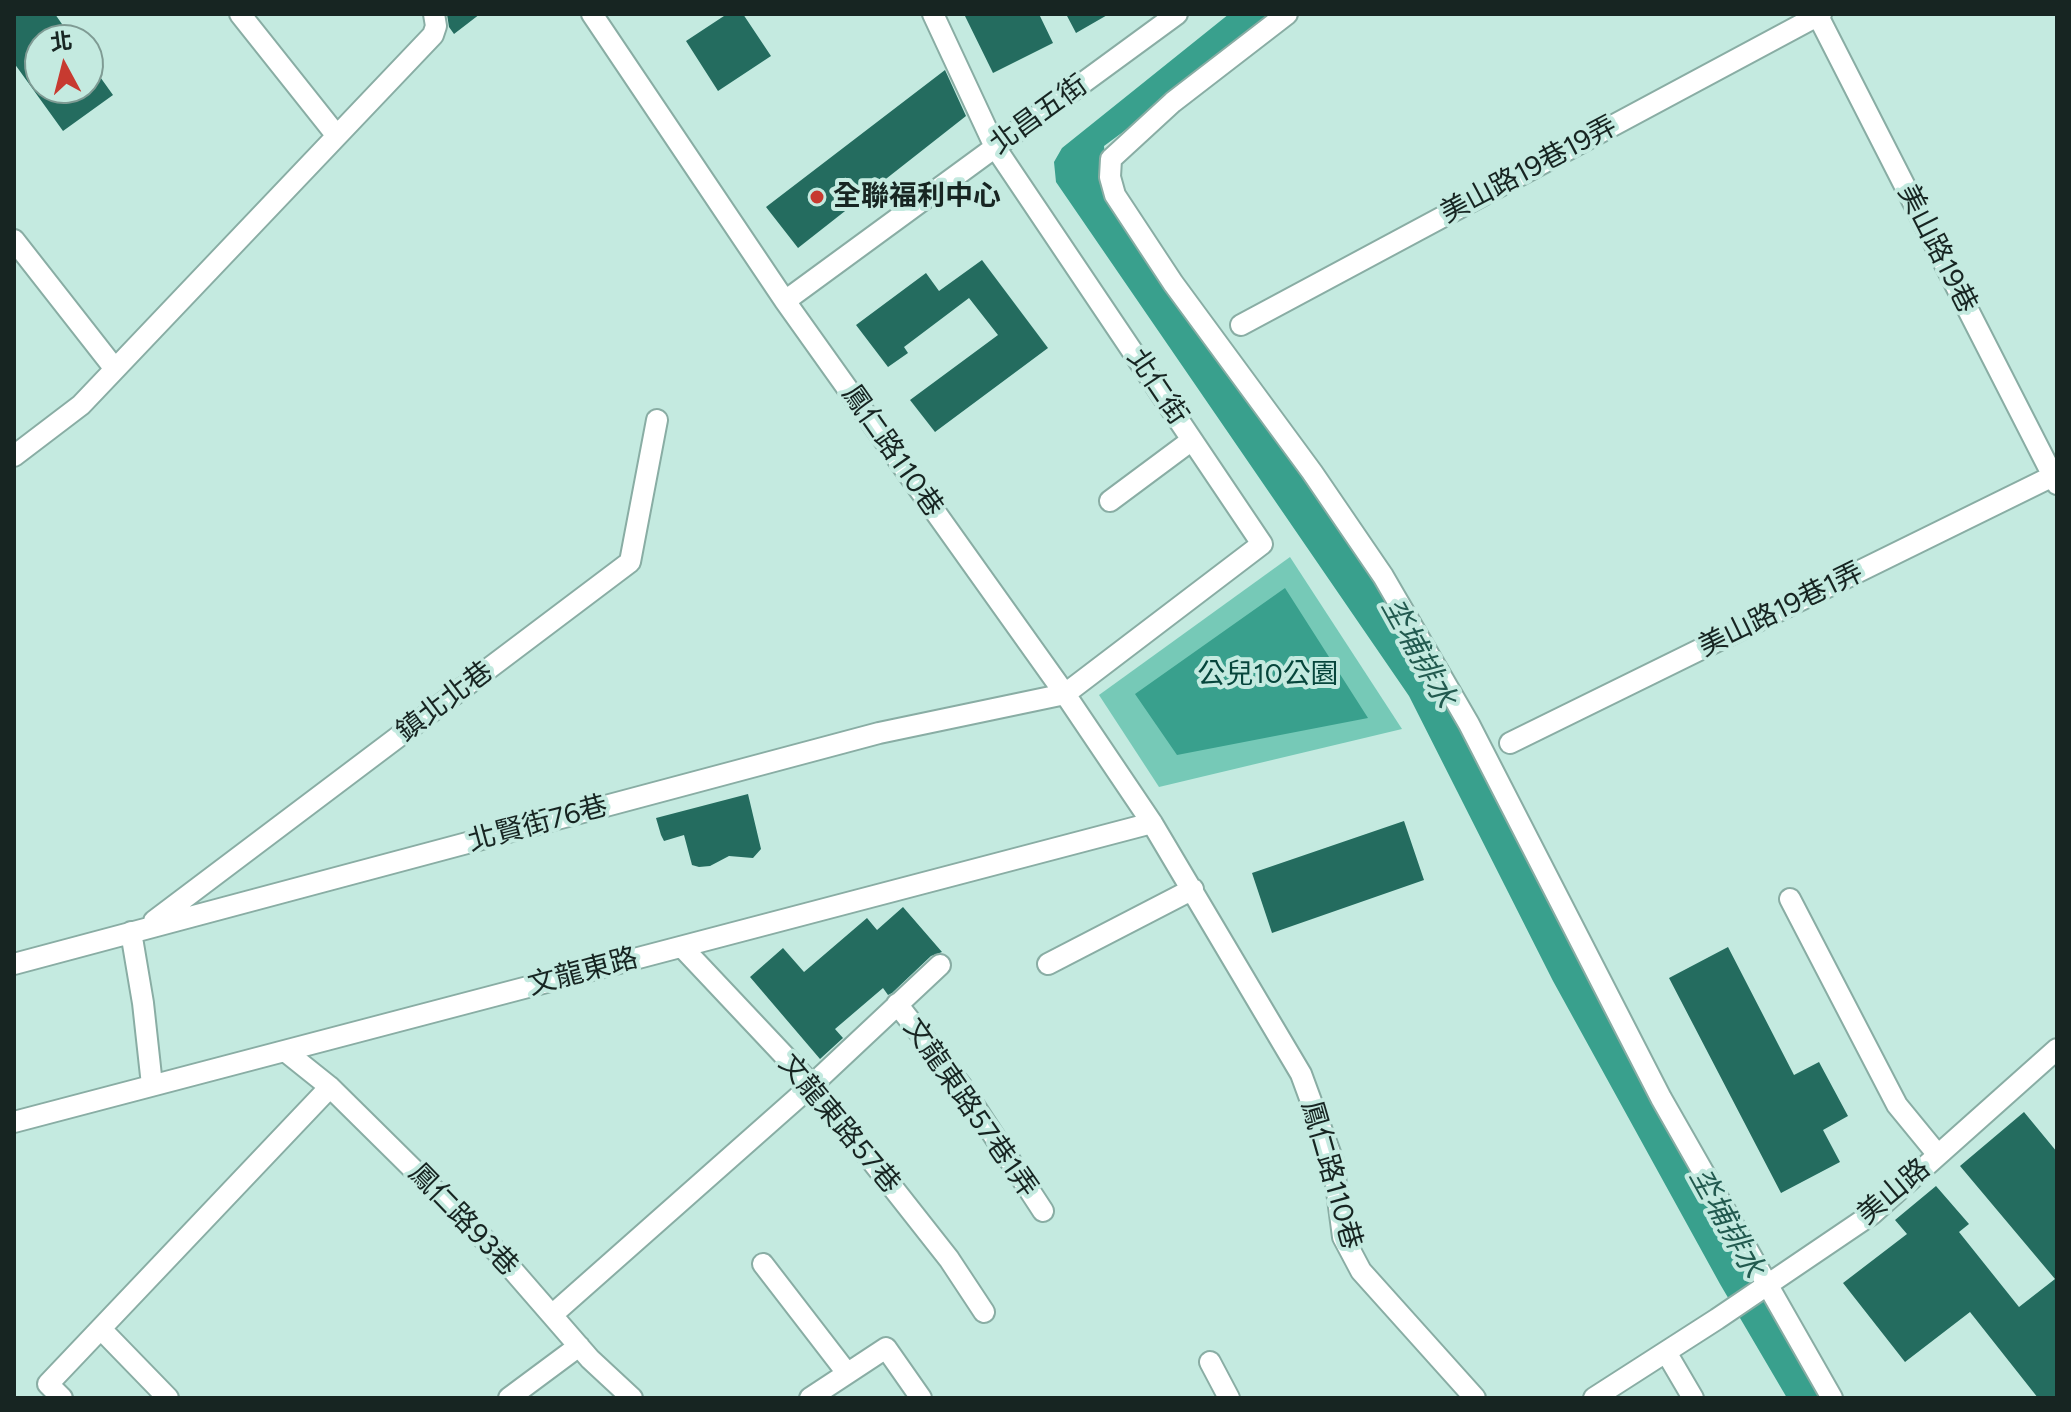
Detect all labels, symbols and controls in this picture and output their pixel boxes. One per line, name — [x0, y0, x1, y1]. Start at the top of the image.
north arrow — [24, 24, 104, 104]
text: 北 — [49, 27, 74, 56]
street label: 北昌五街 — [984, 68, 1094, 162]
street label: 美山路19巷19弄 — [1435, 109, 1623, 231]
street label: 美山路19巷 — [1890, 179, 1984, 319]
place label: 全聯福利中心 — [833, 180, 1001, 214]
marker: 全聯福利中心 — [808, 188, 826, 206]
street label: 北仁街 — [1120, 343, 1194, 431]
street label: 鳳仁路110巷 — [834, 379, 950, 523]
street label: 美山路19巷1弄 — [1693, 556, 1869, 664]
water label: 坔埔排水 — [1373, 592, 1463, 714]
street label: 鎮北北巷 — [390, 655, 500, 749]
park label: 公兒10公園 — [1197, 658, 1339, 692]
street label: 北賢街76巷 — [465, 789, 611, 859]
street label: 文龍東路 — [525, 941, 641, 1003]
street label: 文龍東路57巷1弄 — [896, 1012, 1044, 1204]
street label: 文龍東路57巷 — [771, 1048, 907, 1200]
street label: 鳳仁路110巷 — [1294, 1097, 1368, 1253]
street label: 美山路 — [1851, 1152, 1937, 1232]
street label: 鳳仁路93巷 — [401, 1157, 525, 1283]
water label: 坔埔排水 — [1681, 1162, 1771, 1284]

